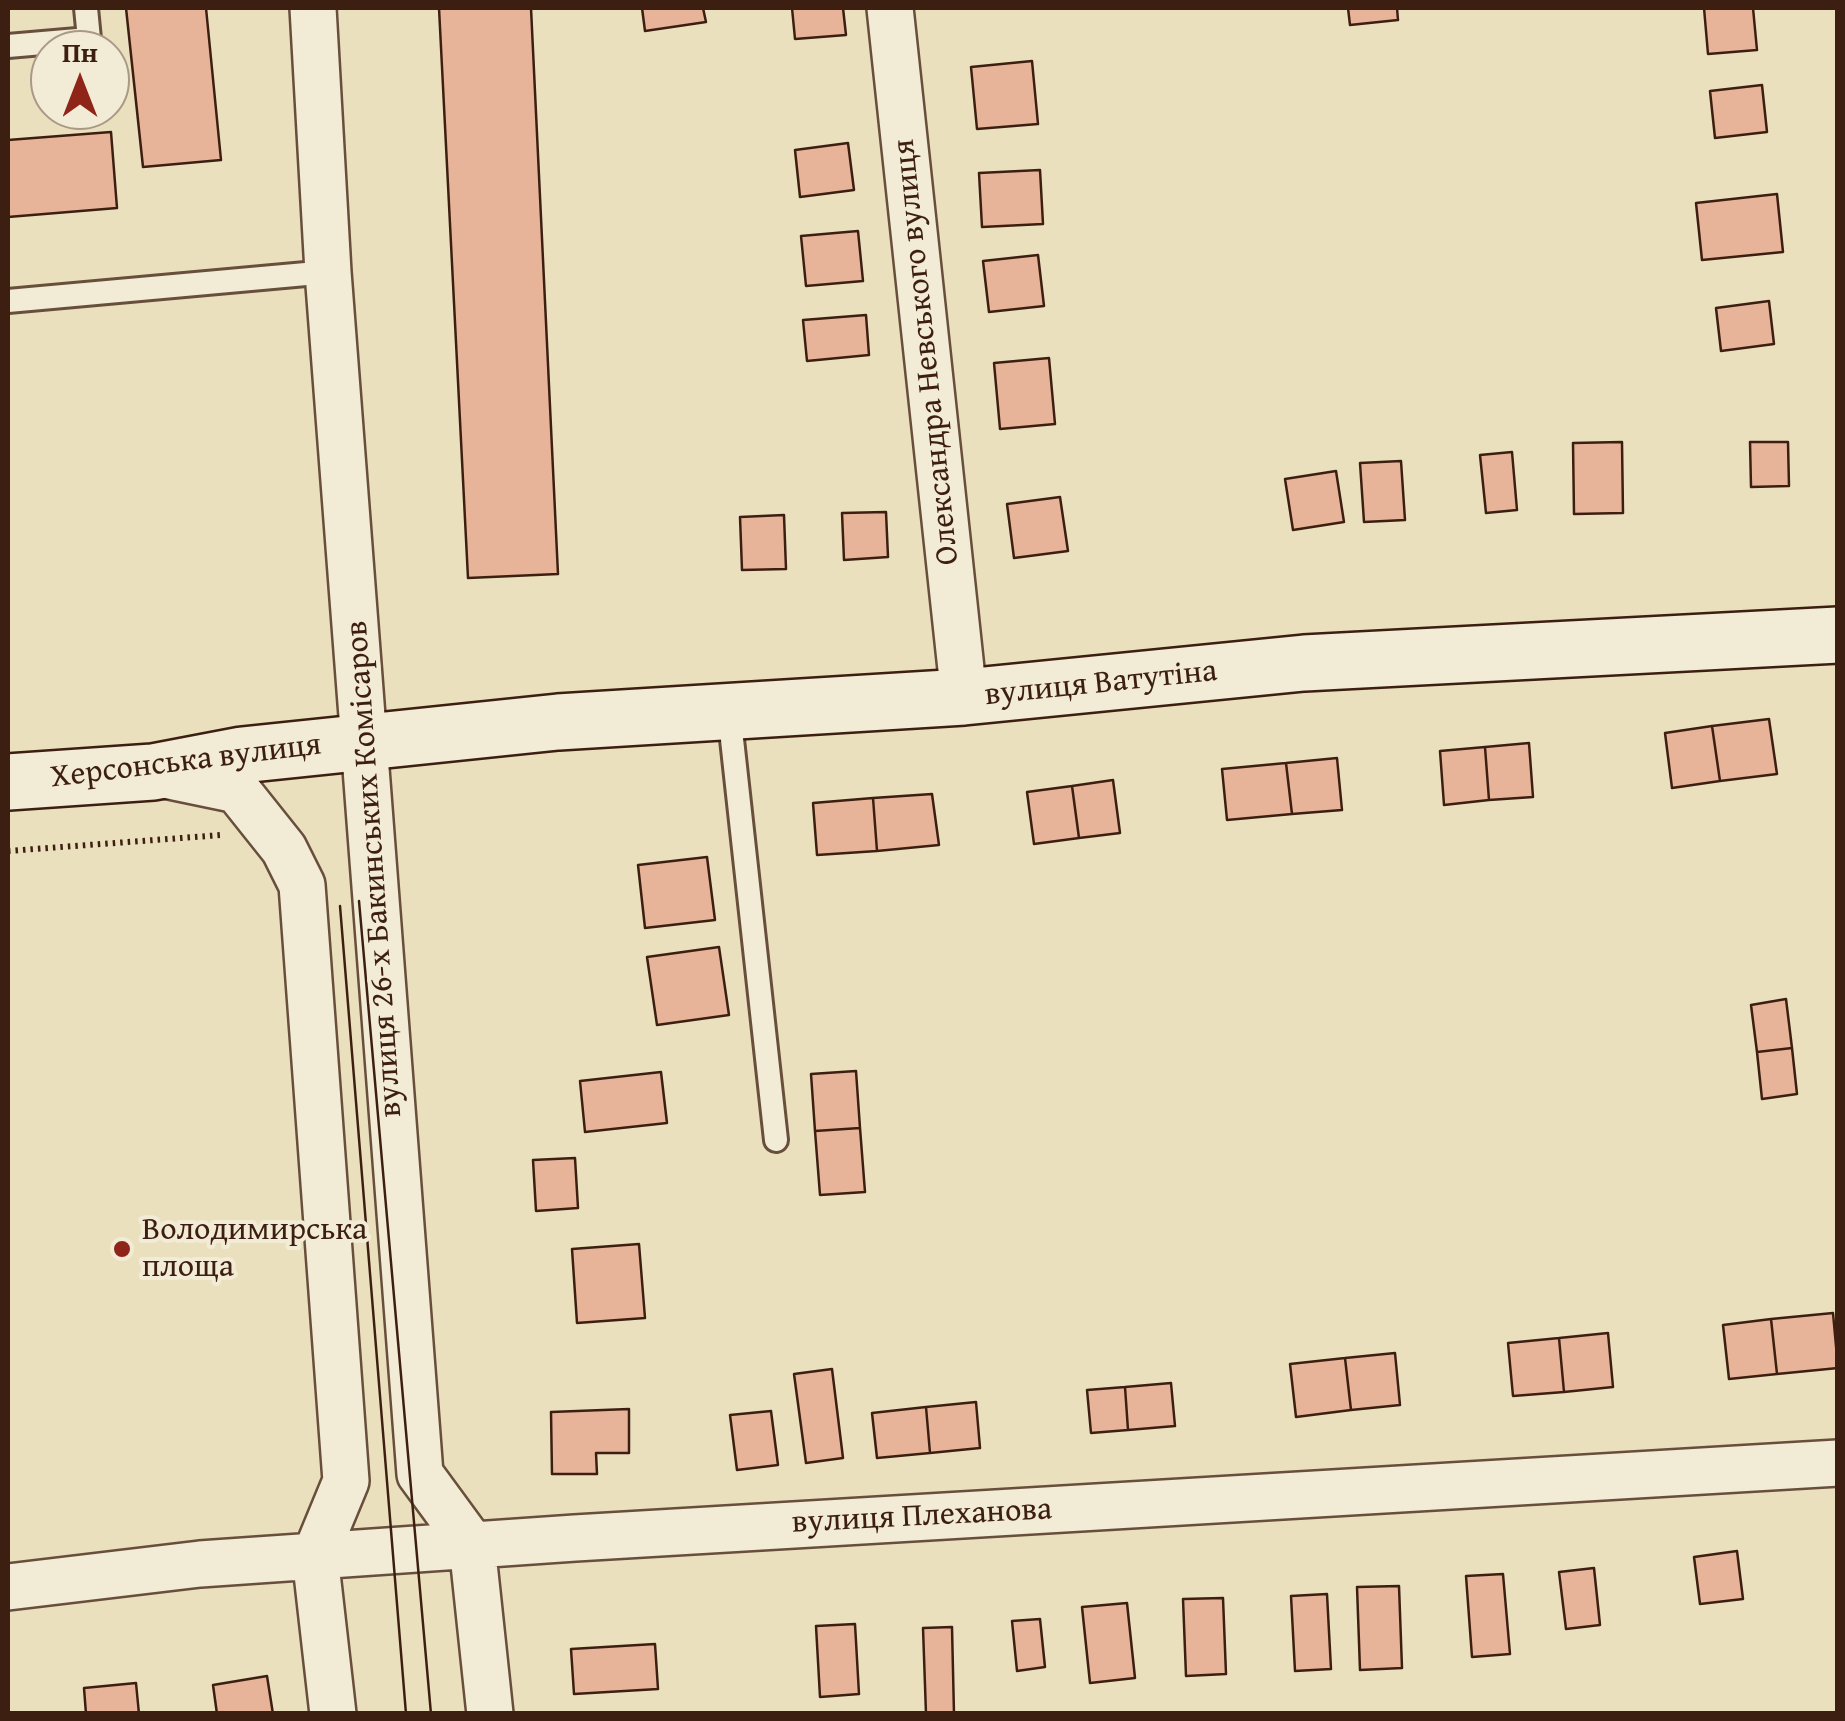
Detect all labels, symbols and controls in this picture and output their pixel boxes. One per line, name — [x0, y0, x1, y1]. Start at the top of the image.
north arrow — [30, 30, 130, 130]
text: Пн — [62, 31, 98, 72]
street label: Олександра Невського вулиця — [886, 137, 968, 567]
street label: вулиця 26-х Бакинських Комісаров — [338, 619, 412, 1119]
street label: вулиця Ватутіна — [983, 653, 1219, 715]
street label: Херсонська вулиця — [48, 726, 324, 798]
place label: Володимирська площа — [142, 1212, 367, 1287]
marker: Володимирська площа — [111, 1238, 133, 1260]
street label: вулиця Плеханова — [791, 1491, 1053, 1543]

